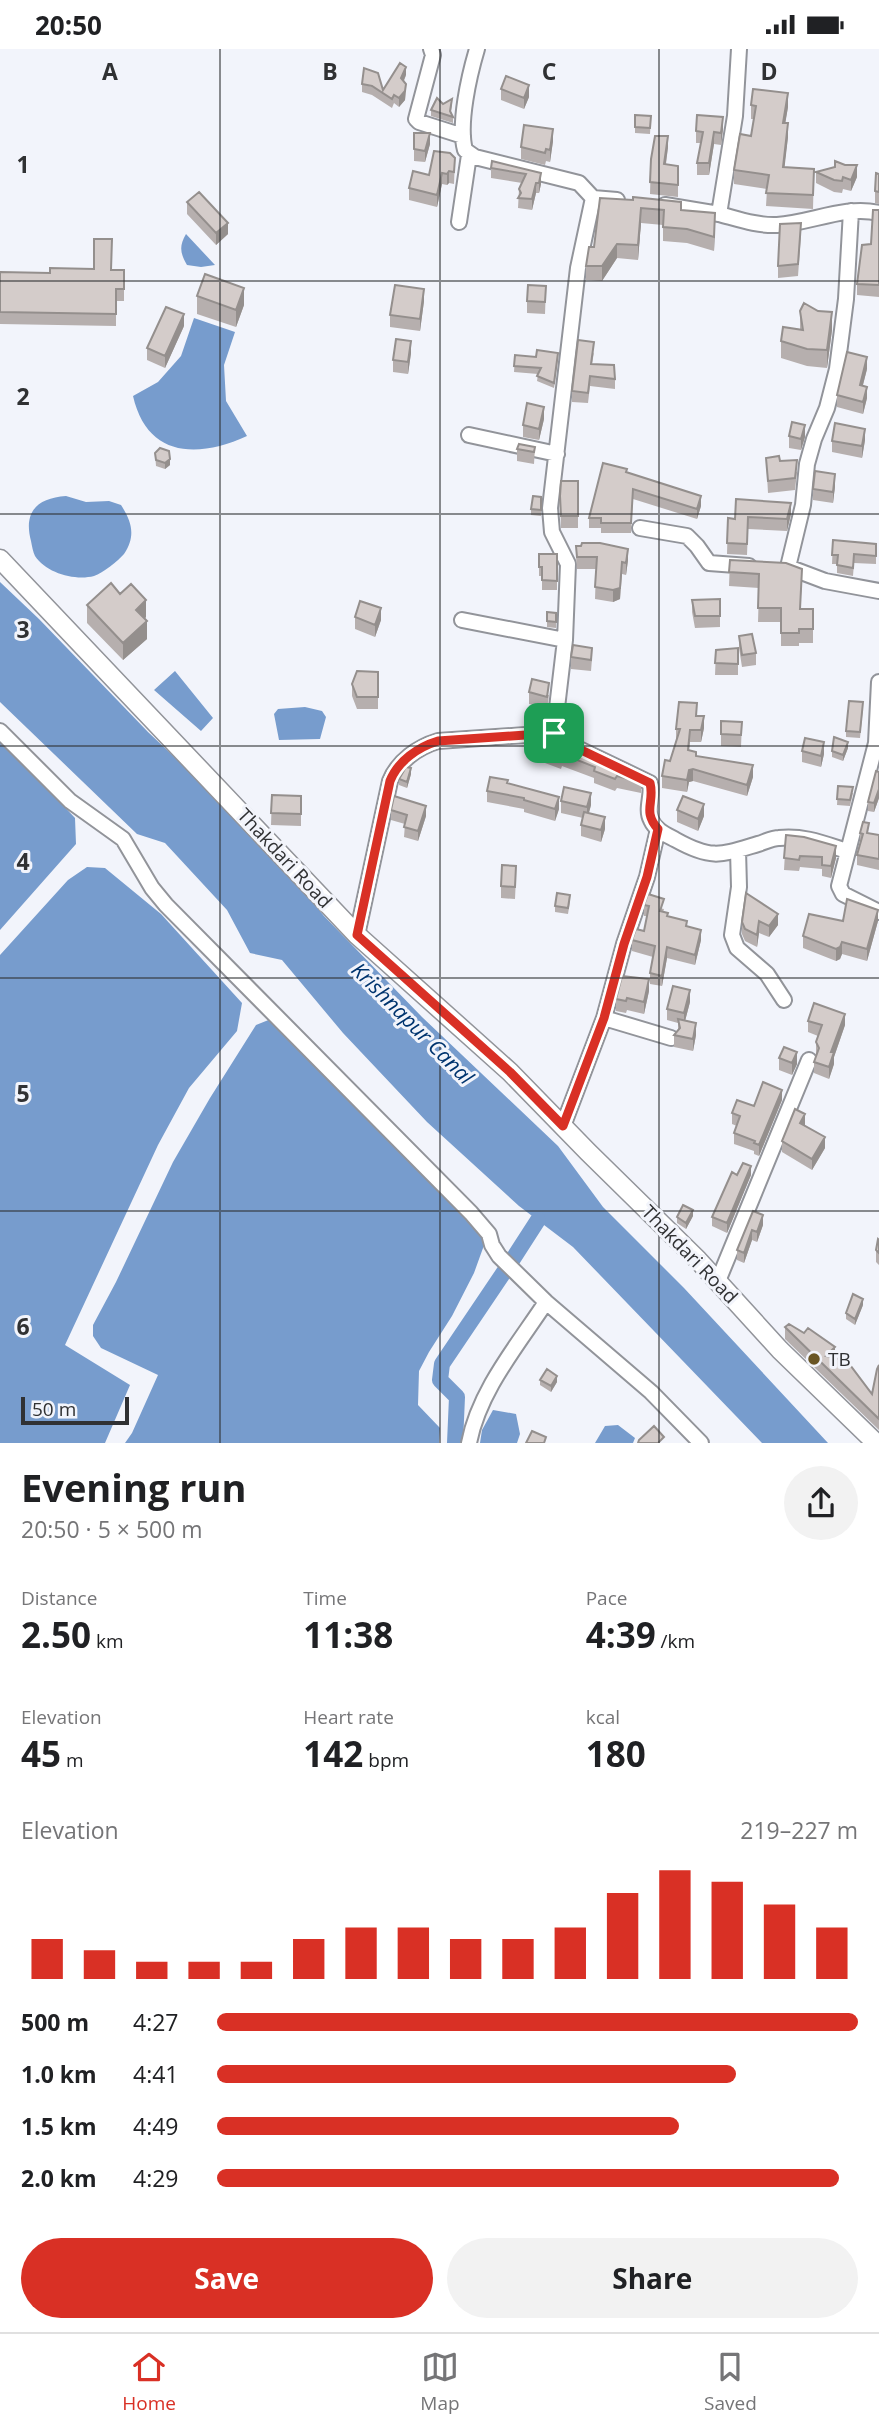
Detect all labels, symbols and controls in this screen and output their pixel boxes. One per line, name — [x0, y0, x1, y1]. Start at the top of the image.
text: 20:50 — [35, 7, 102, 43]
text: A — [102, 55, 118, 87]
text: B — [322, 55, 338, 87]
text: C — [542, 55, 556, 87]
text: D — [760, 55, 778, 87]
text: 1 — [16, 148, 30, 180]
text: 2 — [16, 380, 30, 412]
text: 3 — [16, 613, 30, 645]
pin — [524, 703, 584, 763]
icon: arrive — [535, 714, 573, 752]
street label: Thakdari Road — [232, 802, 338, 914]
text: 4 — [16, 845, 30, 877]
water label: Krishnapur Canal — [346, 956, 481, 1091]
text: 5 — [16, 1077, 30, 1109]
street label: Thakdari Road — [636, 1199, 744, 1309]
text: 6 — [16, 1310, 30, 1342]
place label: TB — [828, 1346, 851, 1372]
marker: TB — [806, 1351, 822, 1367]
scale bar — [21, 1394, 130, 1426]
text: 50 m — [32, 1396, 76, 1422]
text: Evening run — [21, 1461, 246, 1513]
button: share — [784, 1466, 858, 1540]
text: 20:50 · 5 × 500 m — [21, 1513, 203, 1545]
text: Distance — [21, 1585, 97, 1611]
text: Time — [303, 1585, 347, 1611]
text: Pace — [586, 1585, 627, 1611]
text: 2.50 — [21, 1611, 91, 1658]
text: 11:38 — [303, 1611, 393, 1658]
text: 4:39 — [586, 1611, 656, 1658]
text: km — [91, 1628, 124, 1654]
text: /km — [656, 1628, 695, 1654]
text: Elevation — [21, 1704, 102, 1730]
text: Heart rate — [303, 1704, 394, 1730]
text: kcal — [586, 1704, 620, 1730]
text: 45 — [21, 1730, 61, 1777]
text: 142 — [303, 1730, 363, 1777]
text: 180 — [586, 1730, 646, 1777]
text: m — [61, 1747, 84, 1773]
text: bpm — [363, 1747, 409, 1773]
text: Elevation — [21, 1814, 119, 1846]
text: 219–227 m — [740, 1814, 858, 1846]
text: 500 m — [21, 2006, 89, 2038]
text: 4:27 — [133, 2006, 179, 2038]
text: 1.0 km — [21, 2058, 97, 2090]
text: 4:41 — [133, 2058, 179, 2090]
text: 1.5 km — [21, 2110, 97, 2142]
text: 4:49 — [133, 2110, 179, 2142]
text: 2.0 km — [21, 2162, 97, 2194]
text: 4:29 — [133, 2162, 179, 2194]
button: Save — [21, 2238, 433, 2318]
button: Share — [447, 2238, 858, 2318]
tab: Home — [122, 2348, 176, 2416]
tab: Map — [420, 2348, 460, 2416]
tab: Saved — [704, 2348, 757, 2416]

